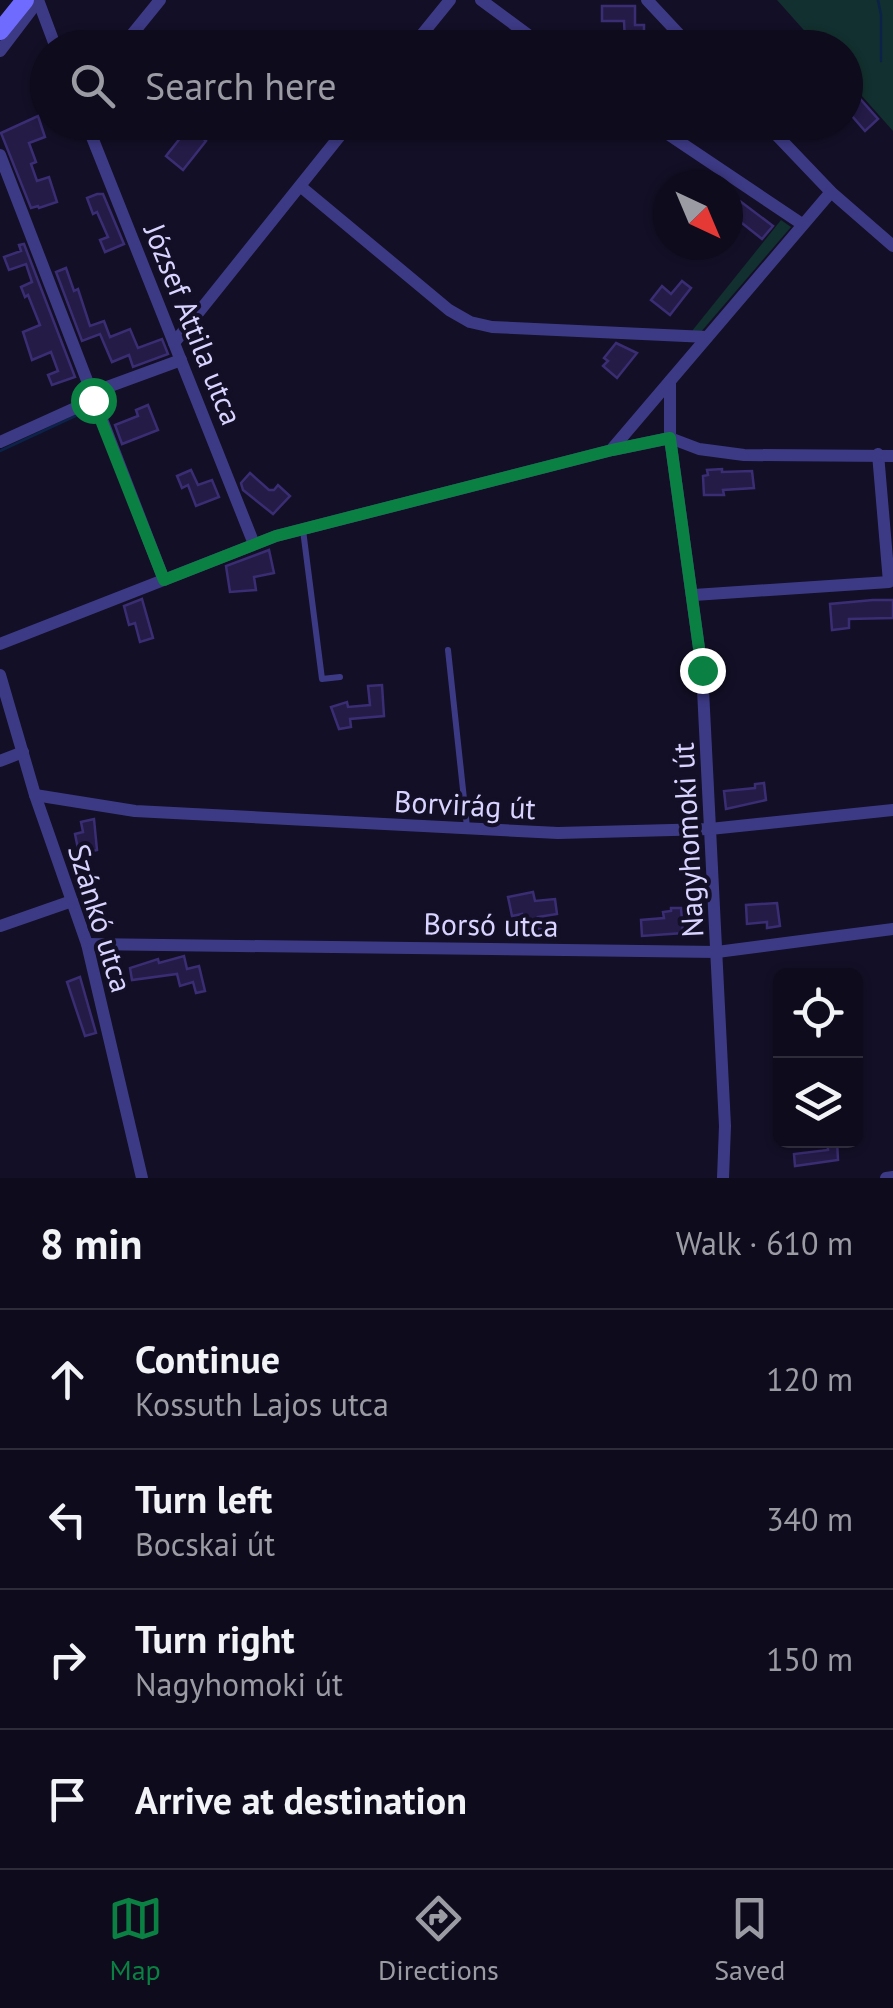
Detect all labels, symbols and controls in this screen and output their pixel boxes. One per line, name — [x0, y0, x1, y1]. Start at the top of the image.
search box — [30, 30, 863, 140]
icon: search — [65, 58, 120, 113]
text: Search here — [145, 61, 337, 110]
north arrow — [653, 170, 743, 260]
street label: József Attila utca — [135, 216, 252, 430]
route start — [71, 378, 117, 424]
route end — [680, 648, 726, 694]
street label: Nagyhomoki út — [662, 742, 712, 938]
street label: Borvirág út — [393, 781, 537, 827]
street label: Szánkó utca — [60, 839, 142, 997]
street label: Borsó utca — [423, 903, 559, 945]
map controls — [773, 968, 863, 1148]
button: locate — [773, 968, 863, 1058]
button: layers — [773, 1058, 863, 1148]
text: 8 min — [40, 1216, 142, 1271]
text: Walk · 610 m — [676, 1222, 853, 1264]
text: Continue — [135, 1334, 280, 1383]
icon: ahead — [40, 1352, 95, 1407]
text: 120 m — [766, 1358, 853, 1400]
text: Kossuth Lajos utca — [135, 1383, 389, 1425]
text: Turn left — [135, 1474, 272, 1523]
icon: left — [40, 1492, 95, 1547]
text: 340 m — [766, 1498, 853, 1540]
text: Bocskai út — [135, 1523, 275, 1565]
text: Turn right — [135, 1614, 295, 1663]
icon: right — [40, 1632, 95, 1687]
text: 150 m — [766, 1638, 853, 1680]
text: Nagyhomoki út — [135, 1663, 343, 1705]
icon: arrive — [40, 1772, 95, 1827]
text: Arrive at destination — [135, 1775, 467, 1824]
tab: Map — [108, 1891, 163, 1988]
tab: Directions — [378, 1891, 499, 1988]
tab: Saved — [714, 1891, 785, 1988]

